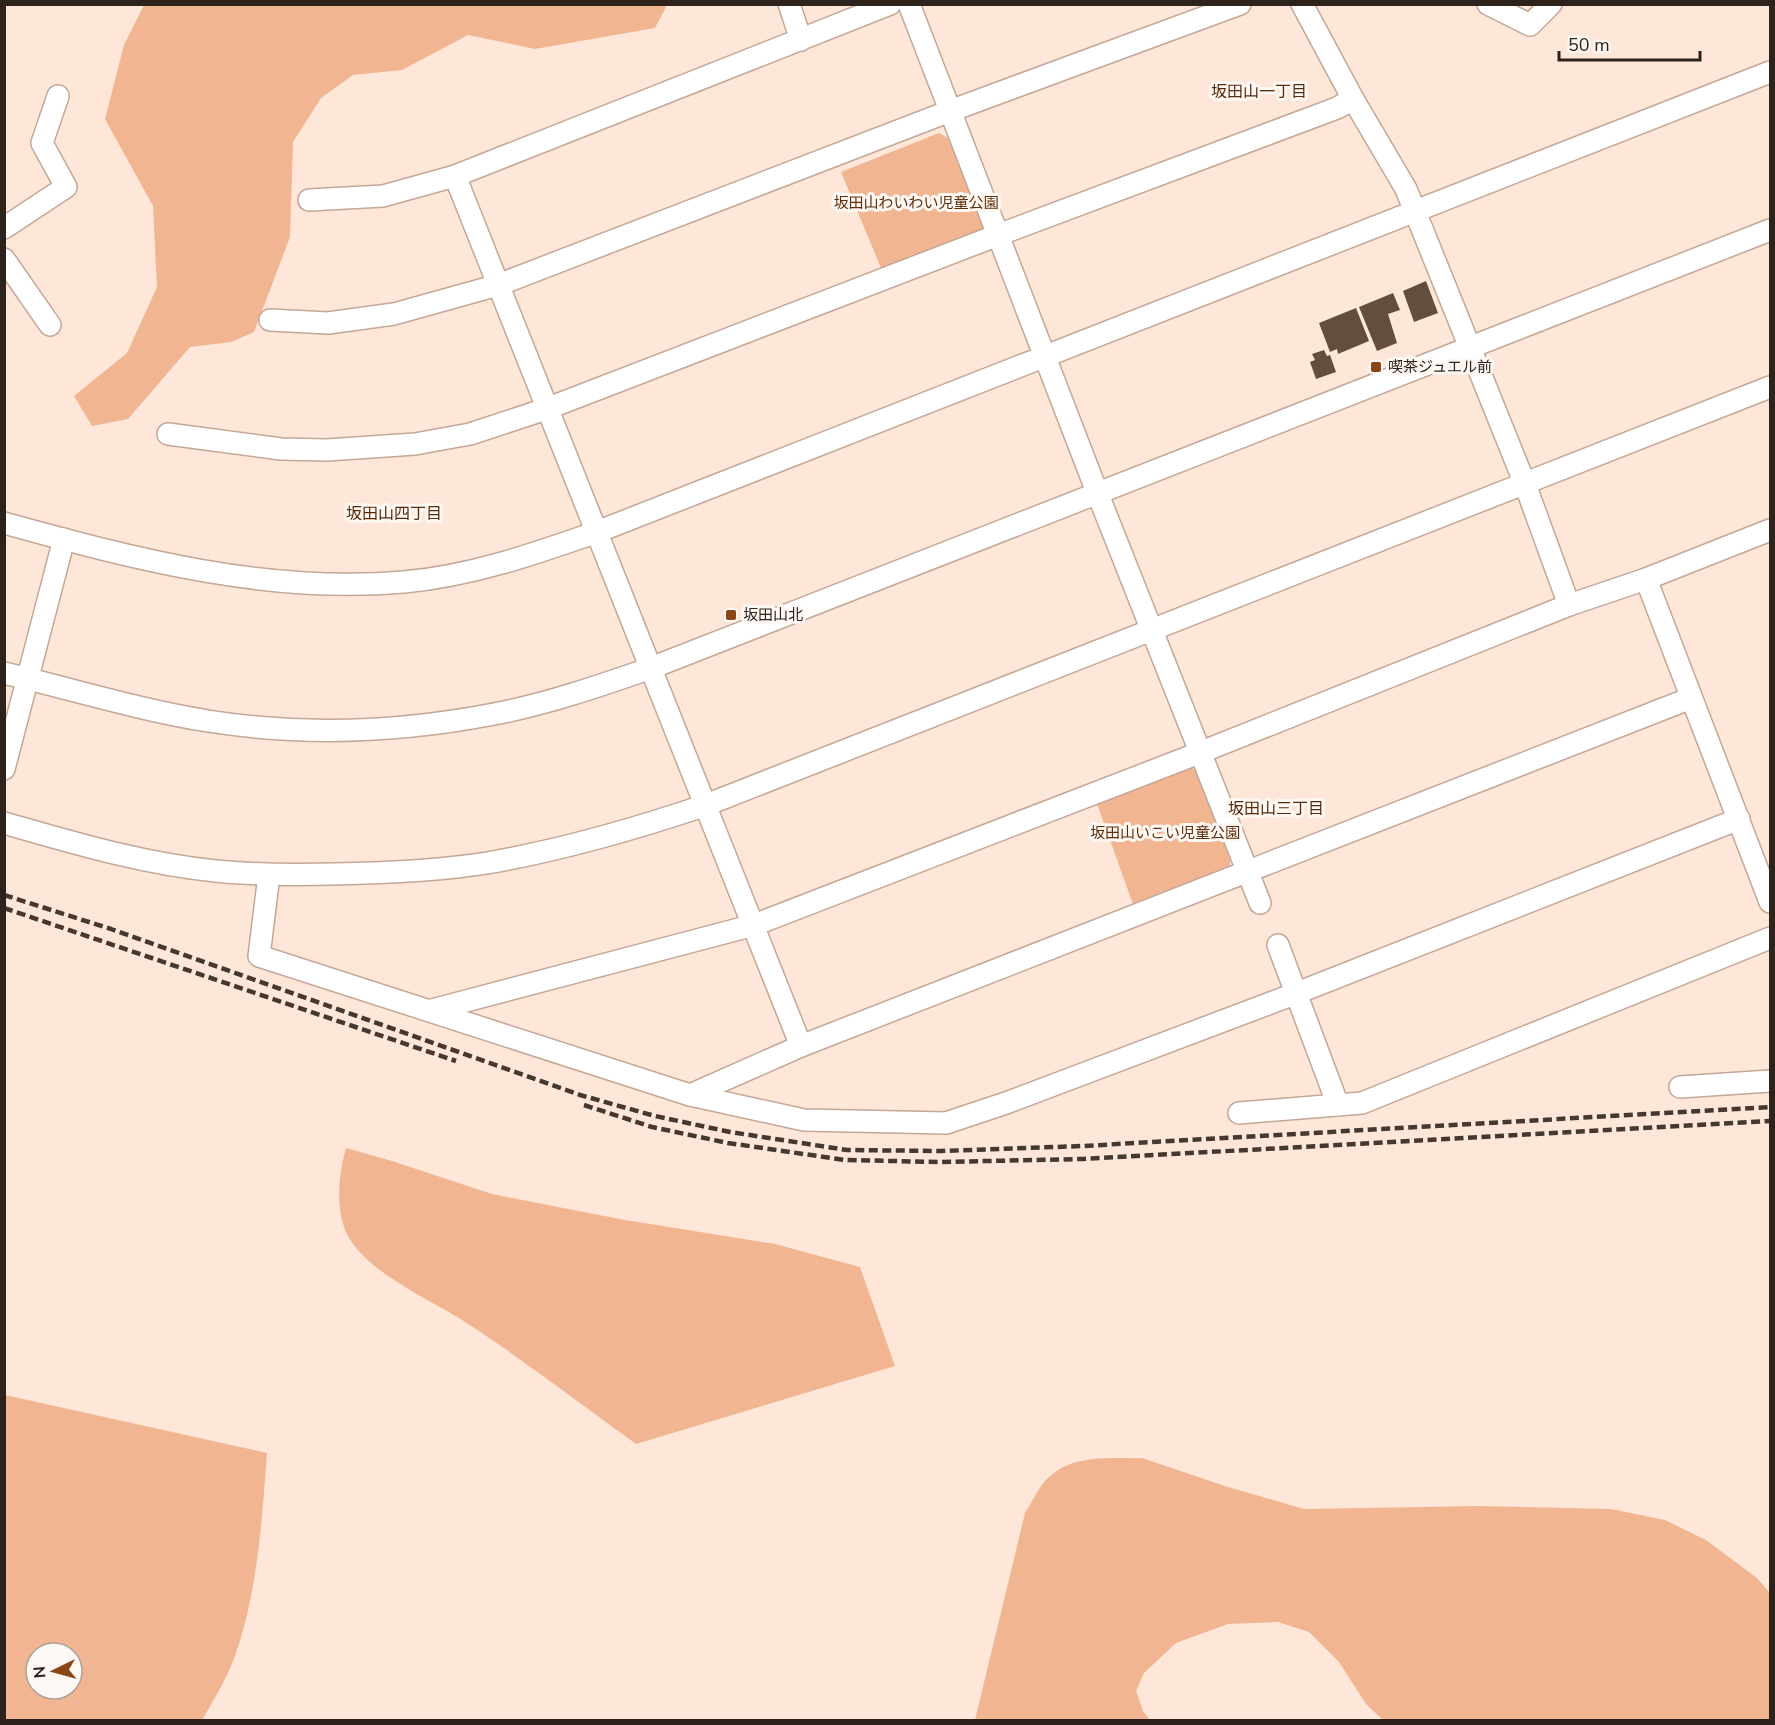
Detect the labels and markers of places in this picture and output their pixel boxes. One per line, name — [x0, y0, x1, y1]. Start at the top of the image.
place label: 喫茶ジュエル前 — [1388, 357, 1492, 377]
marker: 喫茶ジュエル前 — [1369, 360, 1383, 374]
place label: 坂田山北 — [743, 605, 803, 625]
marker: 坂田山北 — [724, 608, 738, 622]

